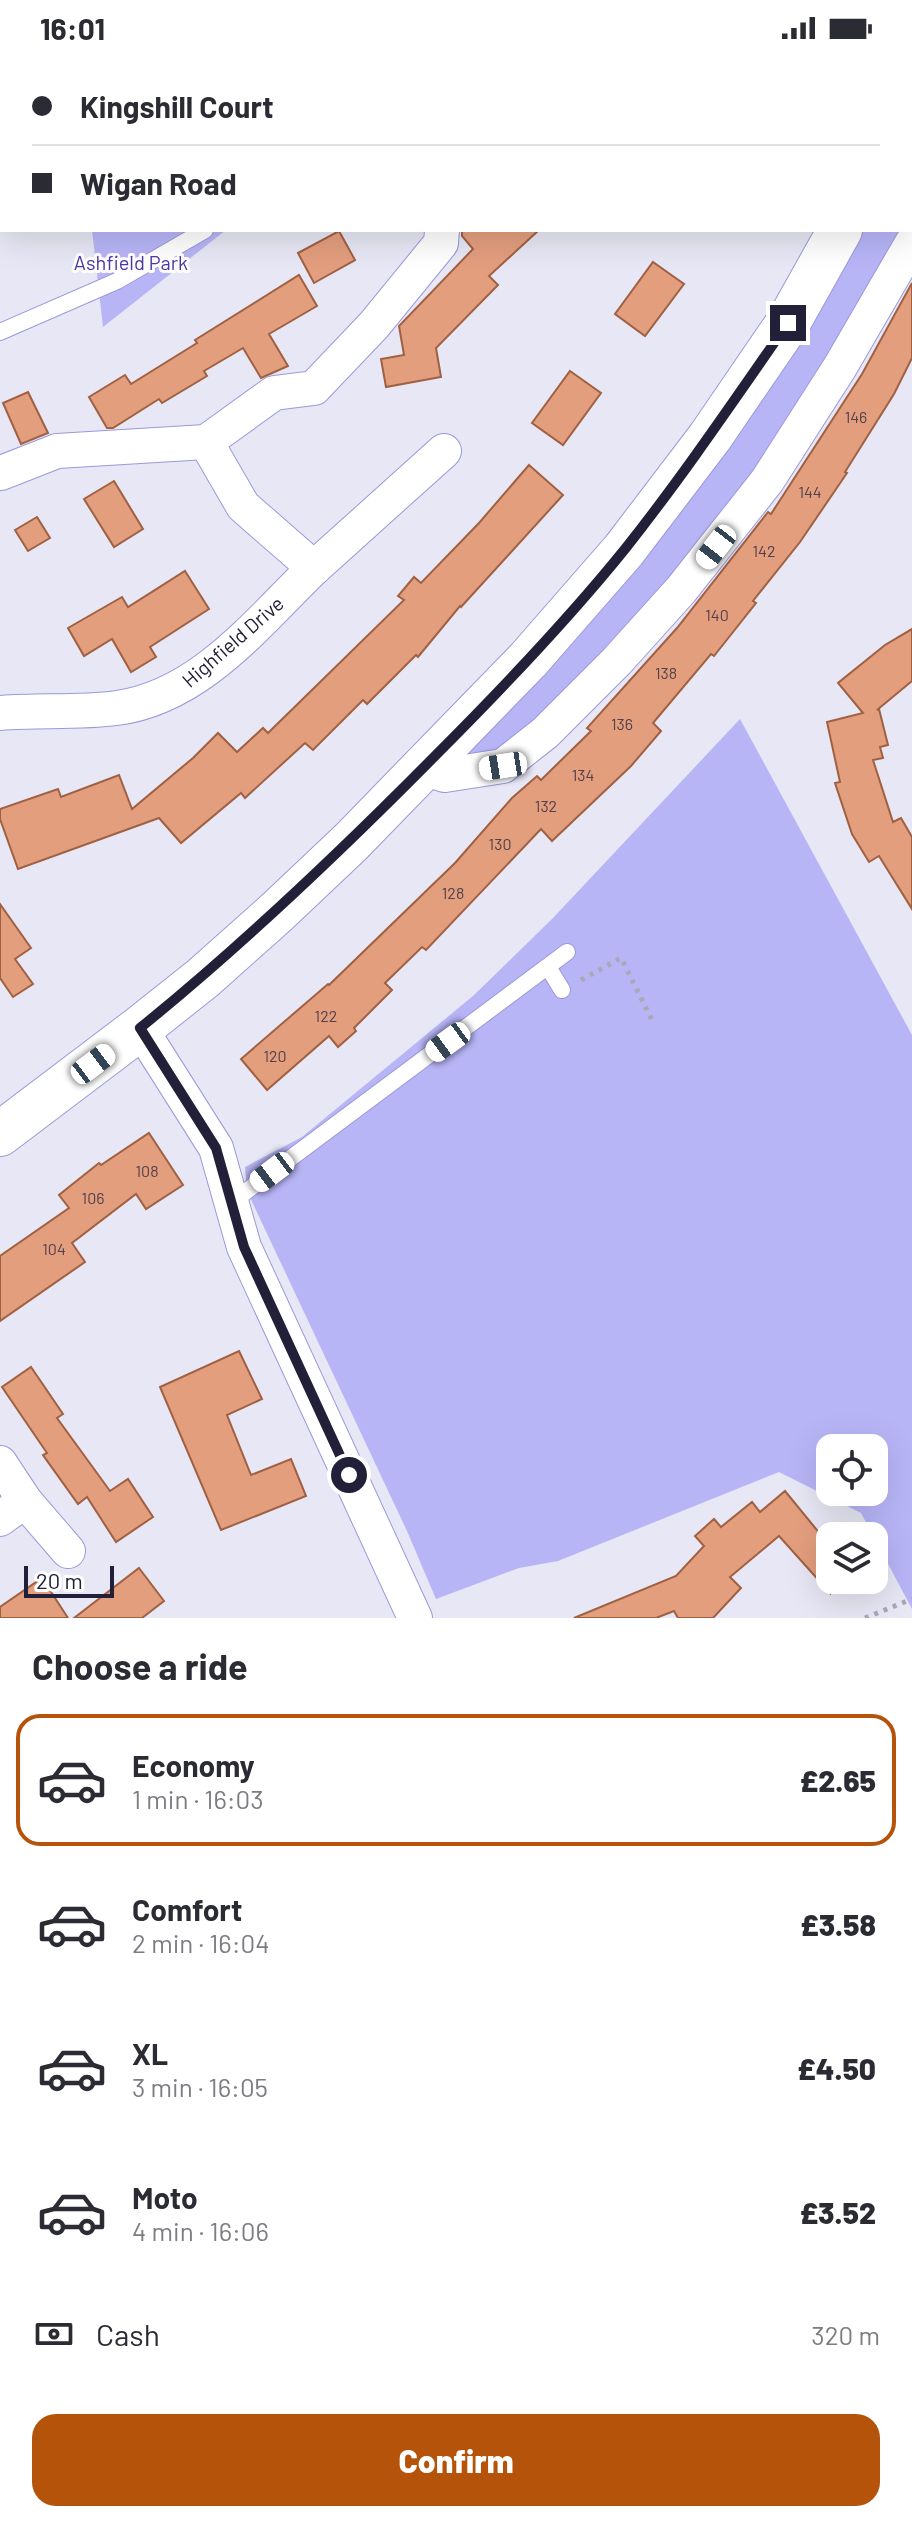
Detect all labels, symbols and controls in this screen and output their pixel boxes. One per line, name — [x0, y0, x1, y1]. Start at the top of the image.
text: 16:01 — [40, 10, 105, 46]
text: Kingshill Court — [80, 88, 274, 124]
text: Wigan Road — [80, 165, 237, 201]
park label: Ashfield Park — [74, 250, 188, 274]
route end — [770, 305, 806, 341]
house number: 146 — [845, 407, 867, 426]
house number: 144 — [798, 482, 822, 501]
car — [692, 521, 740, 573]
house number: 142 — [753, 541, 776, 560]
street label: Highfield Drive — [177, 591, 288, 692]
house number: 140 — [705, 605, 729, 624]
house number: 138 — [655, 663, 677, 682]
house number: 136 — [611, 714, 633, 733]
car — [477, 750, 529, 782]
house number: 134 — [572, 765, 594, 784]
house number: 132 — [535, 796, 557, 815]
house number: 130 — [489, 834, 511, 853]
house number: 128 — [442, 883, 464, 902]
house number: 122 — [315, 1006, 337, 1025]
car — [422, 1018, 474, 1066]
car — [67, 1040, 119, 1088]
house number: 120 — [263, 1046, 287, 1065]
car — [246, 1148, 298, 1196]
house number: 108 — [136, 1161, 158, 1180]
house number: 106 — [82, 1188, 104, 1207]
house number: 104 — [42, 1239, 66, 1258]
map controls — [816, 1434, 888, 1594]
button: locate — [816, 1434, 888, 1506]
route start — [331, 1457, 367, 1493]
button: layers — [816, 1522, 888, 1594]
scale bar — [24, 1562, 114, 1598]
text: 20 m — [36, 1567, 83, 1593]
text: Choose a ride — [32, 1644, 248, 1687]
icon: car — [36, 1744, 108, 1816]
text: Economy — [132, 1747, 255, 1783]
text: £2.65 — [800, 1762, 876, 1798]
text: 1 min · 16:03 — [132, 1783, 264, 1814]
icon: car — [36, 1888, 108, 1960]
text: Comfort — [132, 1891, 242, 1927]
text: £3.58 — [800, 1906, 876, 1942]
text: 2 min · 16:04 — [132, 1927, 269, 1958]
icon: car — [36, 2032, 108, 2104]
text: XL — [132, 2035, 168, 2071]
text: £4.50 — [797, 2050, 876, 2086]
text: 3 min · 16:05 — [132, 2071, 268, 2102]
icon: car — [36, 2176, 108, 2248]
text: Moto — [132, 2179, 198, 2215]
text: £3.52 — [800, 2194, 876, 2230]
text: 4 min · 16:06 — [132, 2215, 269, 2246]
icon: cash — [32, 2312, 76, 2356]
text: Cash — [96, 2316, 160, 2352]
text: 320 m — [811, 2319, 880, 2350]
button: Confirm — [32, 2414, 880, 2506]

